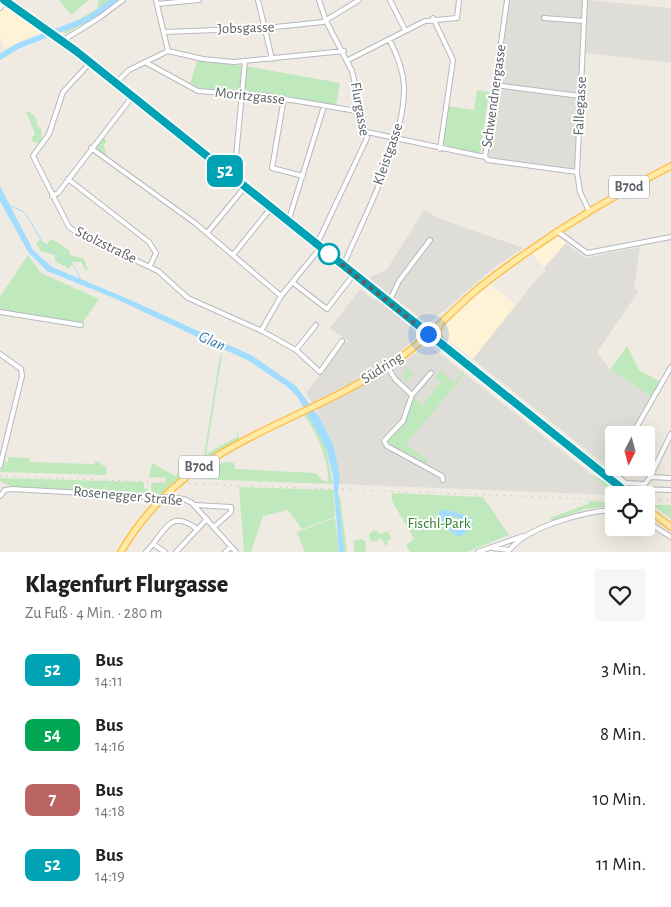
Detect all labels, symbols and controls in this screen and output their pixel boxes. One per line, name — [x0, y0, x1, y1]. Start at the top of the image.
street label: Jobsgasse — [217, 20, 275, 36]
street label: Schwendnergasse — [479, 43, 509, 149]
street label: Fallegasse — [571, 76, 589, 136]
street label: Flurgasse — [348, 81, 372, 137]
street label: Moritzgasse — [214, 85, 286, 107]
street label: Kleistgasse — [370, 121, 406, 187]
line badge: 52 — [202, 155, 248, 187]
text: 52 — [217, 162, 233, 180]
road number: B70d — [609, 176, 649, 198]
street label: Stolzstraße — [73, 224, 139, 266]
unlabelled marker — [318, 243, 340, 265]
your location — [416, 322, 441, 347]
water label: Glan — [196, 328, 228, 354]
street label: Südring — [359, 349, 406, 387]
north arrow — [605, 426, 655, 476]
map controls — [605, 426, 655, 536]
road number: B70d — [179, 456, 219, 478]
street label: Rosenegger Straße — [73, 484, 183, 508]
button: locate — [605, 486, 655, 536]
park label: Fischl-Park — [407, 516, 471, 531]
button: heart — [594, 569, 646, 621]
text: Klagenfurt Flurgasse — [25, 573, 228, 597]
text: Zu Fuß · 4 Min. · 280 m — [25, 605, 163, 621]
text: Bus — [95, 651, 123, 670]
text: 3 Min. — [601, 660, 646, 679]
text: 52 — [44, 661, 61, 679]
text: 14:11 — [95, 673, 123, 689]
text: Bus — [95, 716, 123, 735]
text: 8 Min. — [600, 725, 646, 744]
text: 54 — [44, 726, 61, 744]
text: 14:16 — [95, 738, 125, 754]
text: Bus — [95, 781, 123, 800]
text: 10 Min. — [593, 790, 646, 809]
text: 7 — [49, 791, 56, 809]
text: 14:18 — [95, 803, 125, 819]
text: Bus — [95, 846, 123, 865]
text: 11 Min. — [596, 855, 646, 874]
text: 52 — [44, 856, 61, 874]
text: 14:19 — [95, 868, 125, 884]

